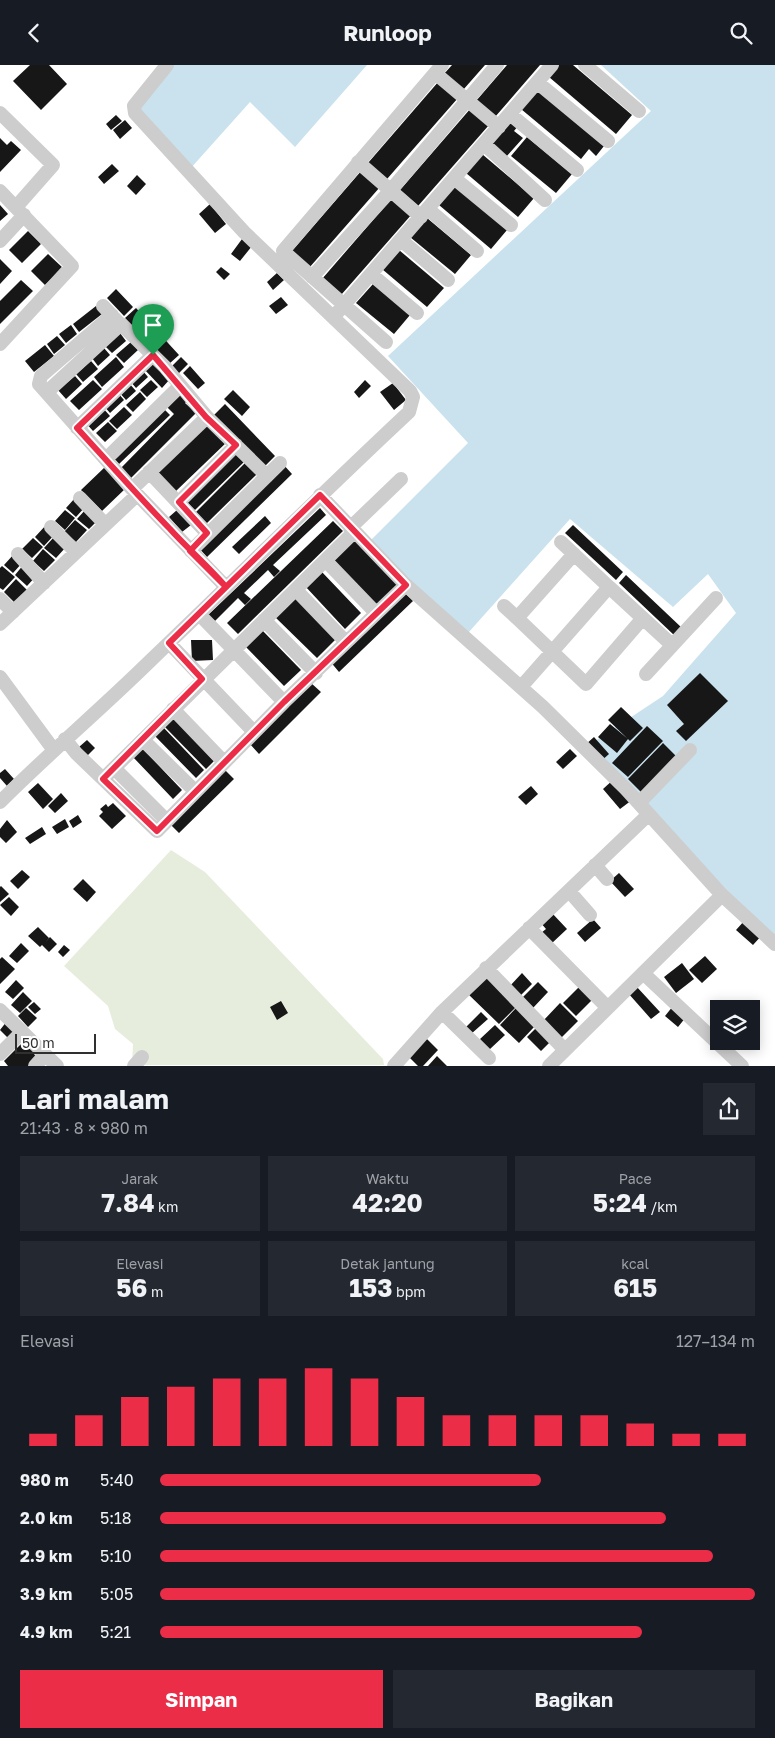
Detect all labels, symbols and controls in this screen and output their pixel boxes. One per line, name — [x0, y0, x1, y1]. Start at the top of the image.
icon: back — [20, 19, 48, 47]
text: Runloop — [343, 19, 432, 46]
icon: search — [727, 19, 755, 47]
pin — [132, 304, 174, 355]
icon: arrive — [139, 311, 167, 339]
map controls — [710, 1000, 760, 1050]
button: layers — [710, 1000, 760, 1050]
scale bar — [15, 1031, 96, 1054]
text: 50 m — [22, 1034, 55, 1051]
text: Lari malam — [20, 1082, 169, 1115]
button: share — [703, 1083, 755, 1135]
text: 21:43 · 8 × 980 m — [20, 1118, 148, 1138]
text: Jarak — [121, 1170, 158, 1187]
text: Waktu — [366, 1170, 409, 1187]
text: Pace — [619, 1170, 652, 1187]
text: 7.84 — [101, 1187, 155, 1218]
text: 42:20 — [352, 1187, 423, 1218]
text: 5:24 — [593, 1187, 647, 1218]
text: km — [155, 1198, 178, 1215]
text: /km — [647, 1198, 678, 1215]
text: Elevasi — [116, 1255, 163, 1272]
text: Detak jantung — [340, 1255, 435, 1272]
text: kcal — [621, 1255, 649, 1272]
text: 56 — [116, 1272, 147, 1303]
text: 153 — [349, 1272, 393, 1303]
text: 615 — [613, 1272, 657, 1303]
text: m — [147, 1283, 163, 1300]
text: bpm — [393, 1283, 426, 1300]
text: Elevasi — [20, 1331, 74, 1351]
text: 127–134 m — [676, 1331, 755, 1351]
text: 980 m — [20, 1470, 69, 1490]
text: 5:40 — [100, 1470, 134, 1490]
text: 2.0 km — [20, 1508, 73, 1528]
text: 5:18 — [100, 1508, 132, 1528]
text: 2.9 km — [20, 1546, 72, 1566]
text: 5:10 — [100, 1546, 132, 1566]
text: 3.9 km — [20, 1584, 72, 1604]
text: 5:05 — [100, 1584, 133, 1604]
text: 4.9 km — [20, 1622, 73, 1642]
text: 5:21 — [100, 1622, 131, 1642]
button: Simpan — [20, 1670, 383, 1728]
button: Bagikan — [393, 1670, 755, 1728]

